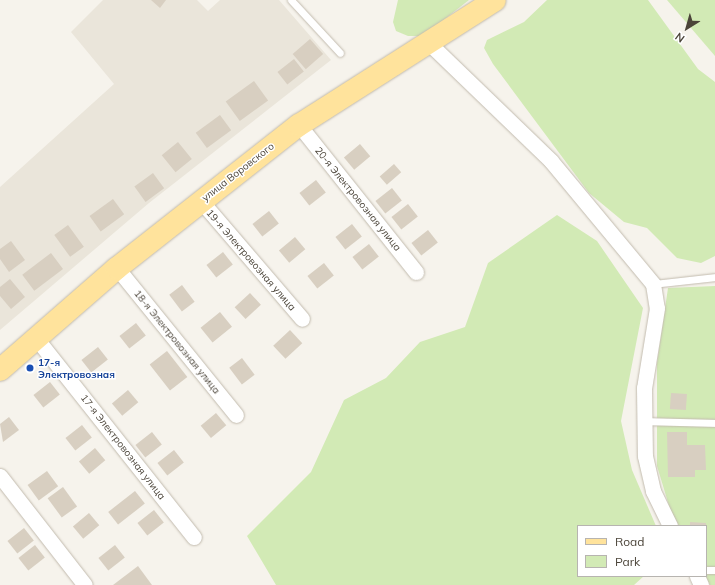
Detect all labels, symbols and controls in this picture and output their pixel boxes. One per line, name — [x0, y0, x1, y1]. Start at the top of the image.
north arrow — [667, 8, 707, 48]
text: N — [672, 29, 687, 46]
street label: улица Воровского — [199, 140, 277, 204]
street label: 20-я Электровозная улица — [312, 145, 404, 253]
street label: 19-я Электровозная улица — [204, 207, 298, 313]
street label: 18-я Электровозная улица — [131, 288, 223, 396]
place label: 17-я Электровозная — [38, 356, 115, 380]
marker: 17-я Электровозная — [25, 363, 35, 373]
street label: 17-я Электровозная улица — [78, 392, 168, 502]
legend — [577, 525, 707, 577]
text: Road — [615, 534, 644, 549]
text: Park — [615, 554, 640, 569]

